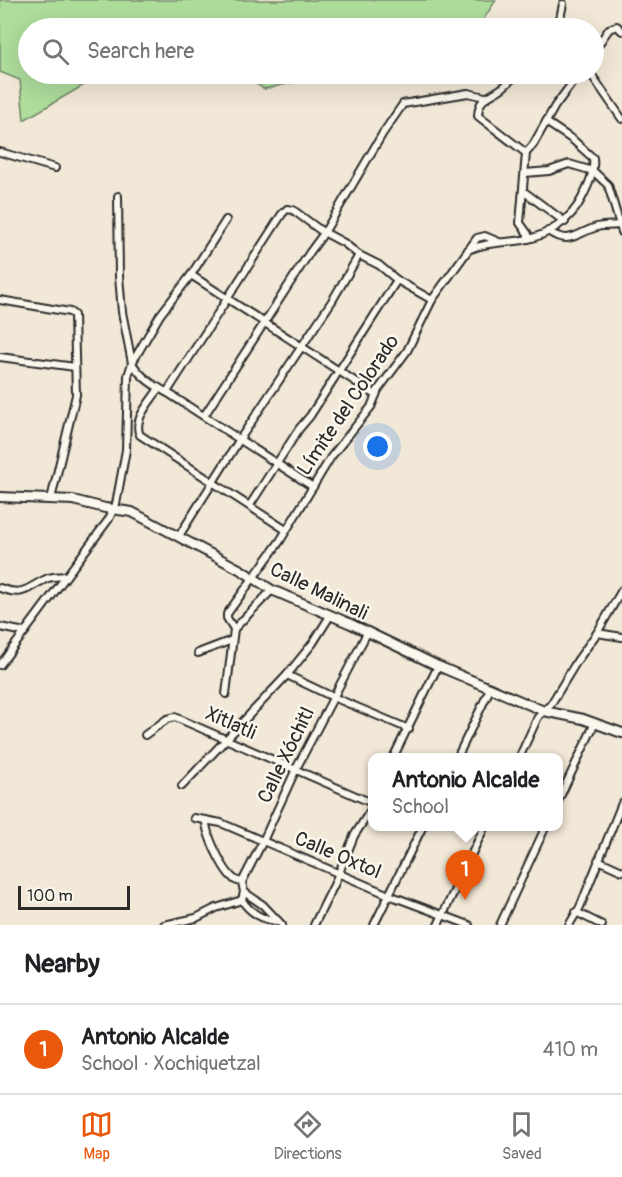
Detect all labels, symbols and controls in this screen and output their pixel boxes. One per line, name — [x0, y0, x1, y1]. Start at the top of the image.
search box — [18, 18, 604, 84]
icon: search — [39, 35, 72, 68]
text: Search here — [87, 37, 194, 65]
street label: Límite del Colorado — [292, 330, 405, 480]
your location — [363, 432, 392, 461]
street label: Calle Malinali — [266, 557, 372, 625]
street label: Xitlatli — [202, 701, 260, 745]
street label: Calle Xóchitl — [252, 703, 320, 807]
popup — [368, 753, 563, 831]
text: Antonio Alcalde — [392, 766, 539, 794]
text: School — [392, 794, 449, 819]
street label: Calle Oxtol — [291, 826, 385, 884]
pin: 1 — [446, 850, 484, 900]
scale bar — [18, 883, 130, 910]
text: 100 m — [27, 886, 73, 906]
text: Nearby — [24, 948, 100, 980]
text: Antonio Alcalde — [81, 1023, 229, 1051]
text: 1 — [40, 1037, 47, 1062]
text: 410 m — [543, 1037, 598, 1062]
text: School · Xochiquetzal — [81, 1051, 261, 1076]
tab: Map — [80, 1108, 113, 1164]
tab: Directions — [274, 1108, 342, 1164]
tab: Saved — [502, 1108, 542, 1164]

